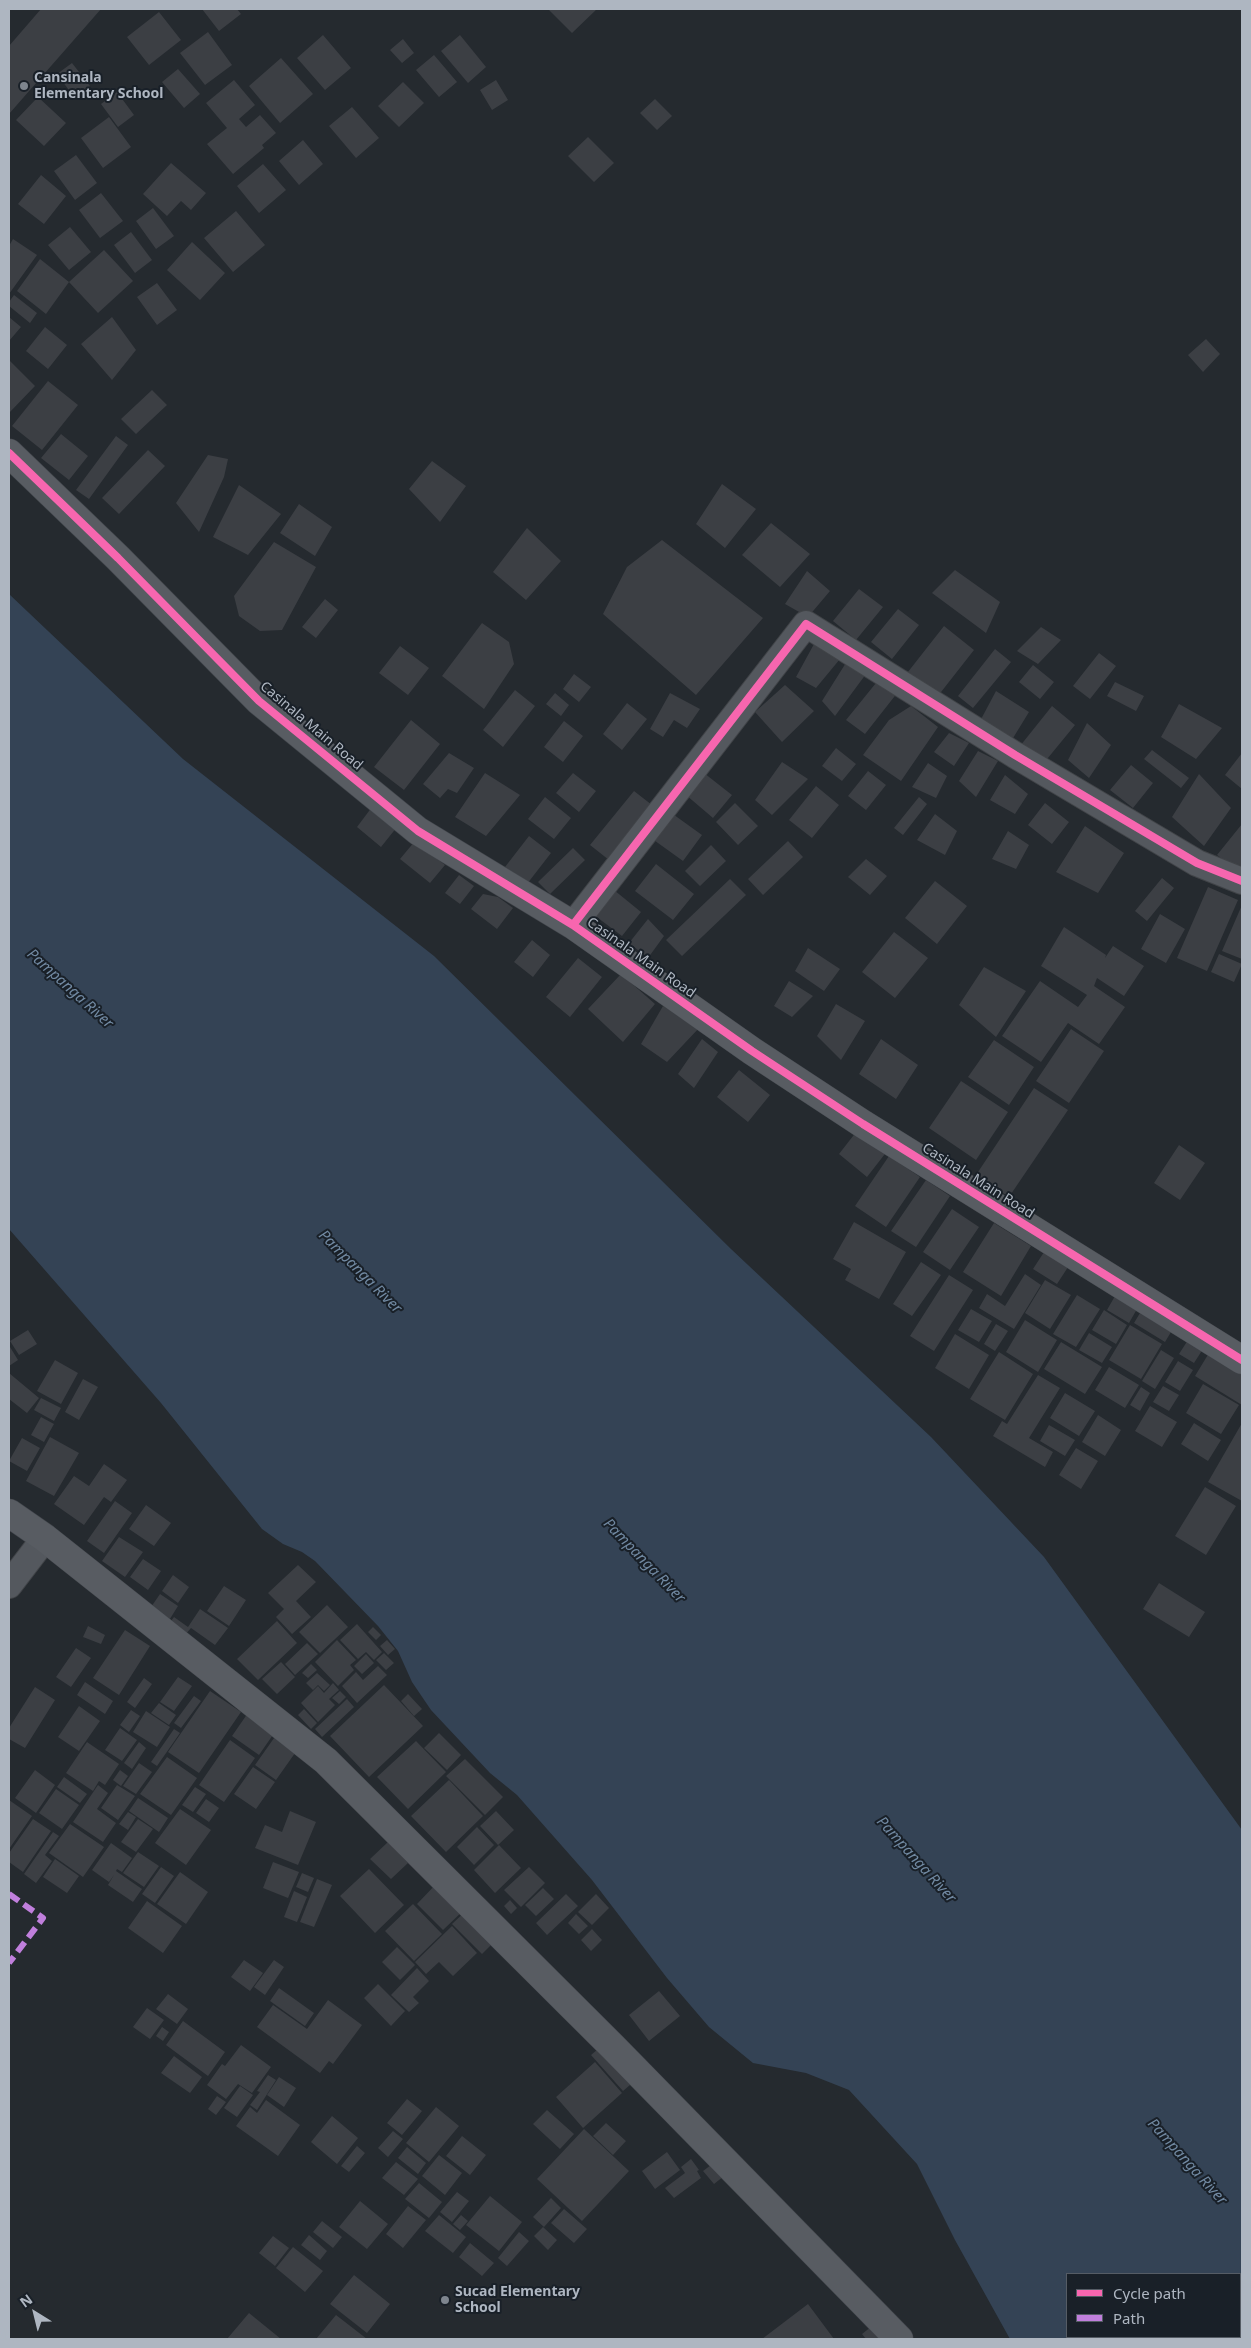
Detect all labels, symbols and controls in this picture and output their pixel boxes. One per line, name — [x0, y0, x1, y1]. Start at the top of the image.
place label: Cansinala Elementary School — [34, 70, 164, 102]
marker: Cansinala Elementary School — [18, 80, 30, 92]
street label: Casinala Main Road — [256, 678, 366, 774]
street label: Casinala Main Road — [583, 914, 699, 1002]
water label: Pampanga River — [23, 945, 117, 1033]
street label: Casinala Main Road — [919, 1140, 1037, 1222]
water label: Pampanga River — [315, 1227, 405, 1317]
water label: Pampanga River — [599, 1515, 689, 1607]
water label: Pampanga River — [872, 1813, 960, 1907]
water label: Pampanga River — [1143, 2115, 1231, 2209]
legend — [1066, 2273, 1241, 2338]
text: Cycle path — [1113, 2283, 1186, 2303]
place label: Sucad Elementary School — [455, 2284, 580, 2316]
north arrow — [10, 2288, 60, 2338]
text: N — [16, 2289, 36, 2311]
marker: Sucad Elementary School — [439, 2294, 451, 2306]
text: Path — [1113, 2308, 1145, 2328]

